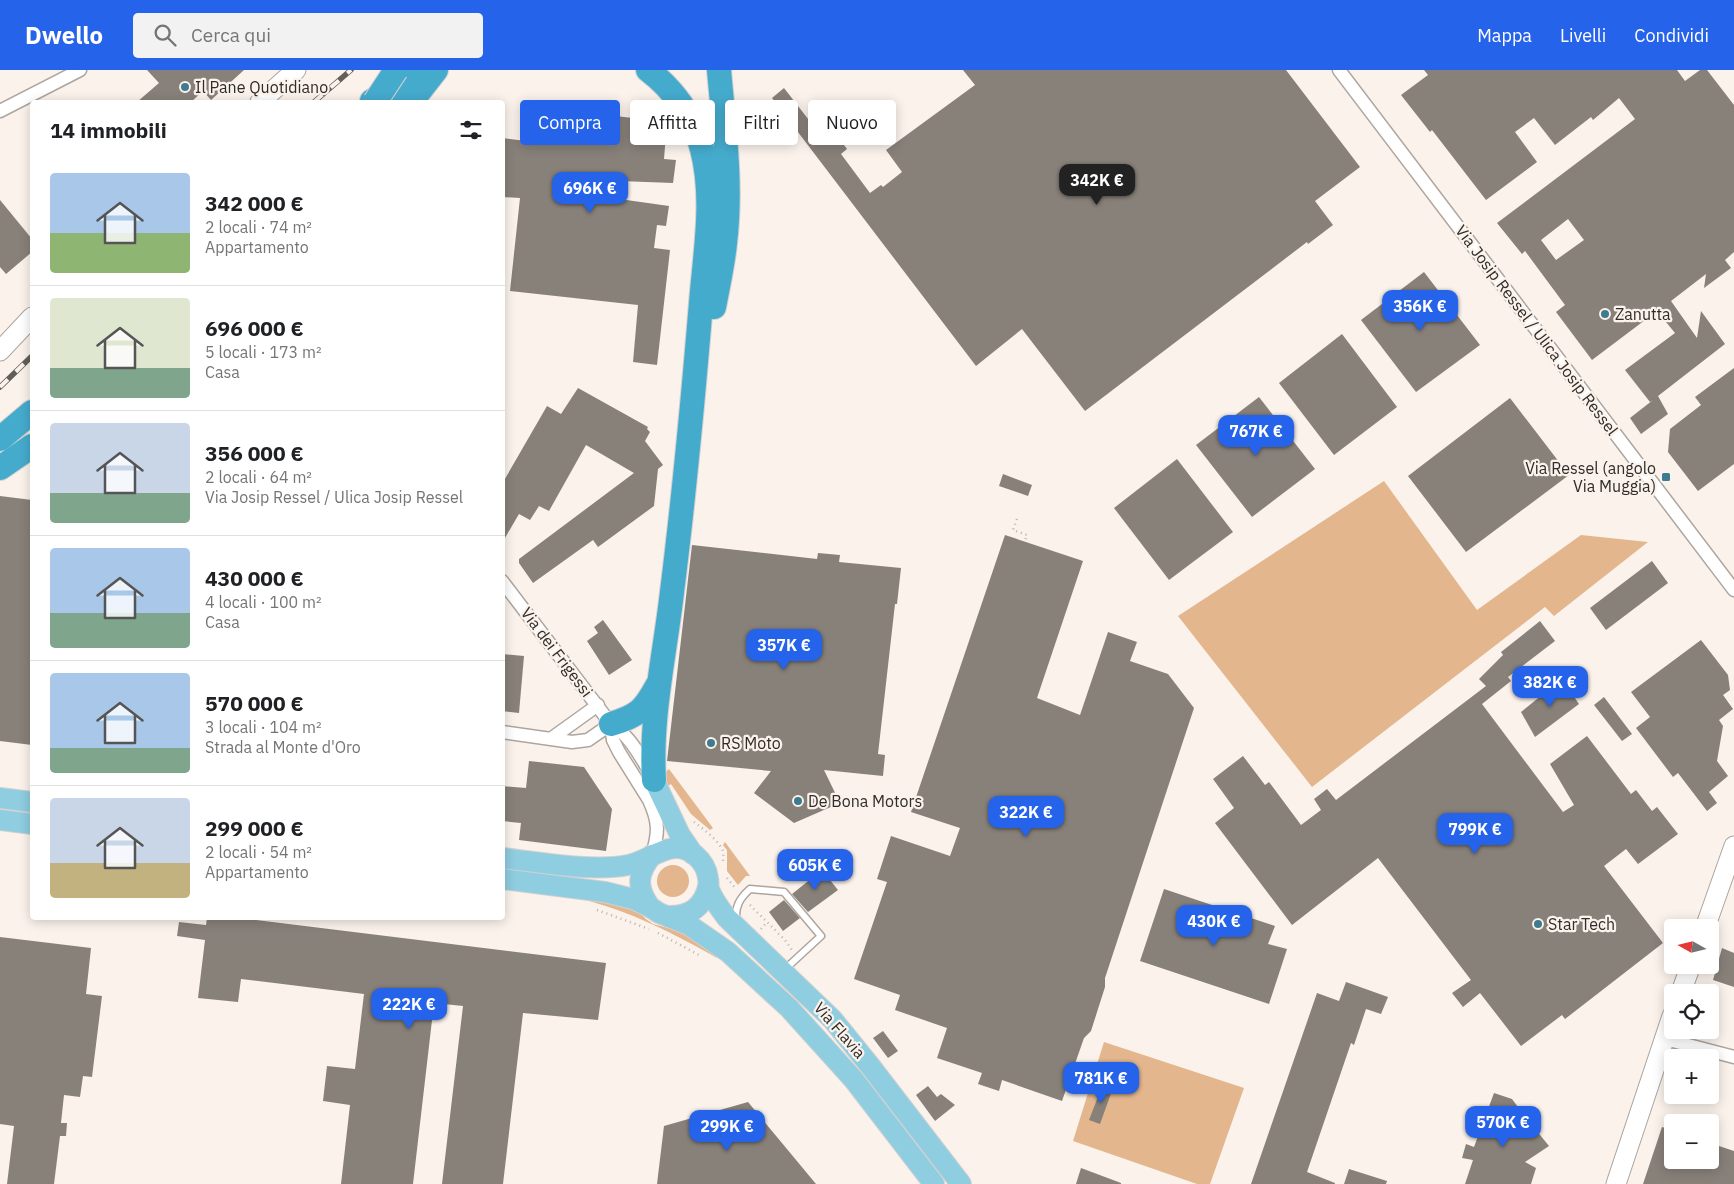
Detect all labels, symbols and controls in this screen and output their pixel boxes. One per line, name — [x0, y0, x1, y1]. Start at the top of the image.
search box — [133, 13, 483, 58]
text: Dwello — [25, 19, 103, 51]
icon: search — [151, 21, 179, 49]
text: Cerca qui — [191, 23, 271, 47]
text: Mappa — [1477, 24, 1532, 47]
text: Livelli — [1560, 24, 1606, 47]
text: Condividi — [1634, 24, 1709, 47]
place label: Il Pane Quotidiano — [195, 77, 328, 97]
marker: Il Pane Quotidiano — [179, 81, 191, 93]
chip: Compra — [520, 100, 620, 145]
chip: Affitta — [630, 100, 715, 145]
chip: Filtri — [725, 100, 798, 145]
chip: Nuovo — [808, 100, 896, 145]
text: 14 immobili — [50, 116, 167, 144]
icon: filters — [457, 116, 485, 144]
pin: 342K € — [1056, 164, 1138, 206]
text: 342K € — [1070, 170, 1124, 190]
pin: 696K € — [549, 172, 631, 214]
text: 696K € — [563, 178, 617, 198]
text: 342 000 € — [205, 189, 304, 217]
icon: home — [90, 193, 150, 253]
text: 2 locali · 74 m² — [205, 217, 312, 237]
street label: Via Josip Ressel / Ulica Josip Ressel — [1451, 221, 1623, 439]
text: Appartamento — [205, 237, 309, 257]
pin: 356K € — [1379, 290, 1461, 332]
text: 356K € — [1393, 296, 1447, 316]
place label: Zanutta — [1615, 304, 1671, 324]
marker: Zanutta — [1599, 308, 1611, 320]
text: 696 000 € — [205, 314, 304, 342]
icon: home — [90, 318, 150, 378]
text: 5 locali · 173 m² — [205, 342, 321, 362]
text: Casa — [205, 362, 240, 382]
pin: 767K € — [1215, 414, 1297, 457]
text: 767K € — [1229, 421, 1283, 441]
text: 356 000 € — [205, 439, 304, 467]
icon: home — [90, 443, 150, 503]
place label: Via Ressel (angolo Via Muggia) — [1525, 458, 1656, 496]
text: 2 locali · 64 m² — [205, 467, 312, 487]
marker: Via Ressel (angolo Via Muggia) — [1660, 471, 1672, 483]
text: Via Josip Ressel / Ulica Josip Ressel — [205, 487, 463, 507]
text: 430 000 € — [205, 564, 304, 592]
icon: home — [90, 568, 150, 628]
text: 4 locali · 100 m² — [205, 592, 321, 612]
street label: Via dei Frigessi — [517, 603, 597, 701]
text: Casa — [205, 612, 240, 632]
pin: 357K € — [743, 628, 825, 671]
text: 357K € — [757, 635, 811, 655]
pin: 382K € — [1509, 666, 1591, 708]
text: 382K € — [1523, 672, 1577, 692]
text: 570 000 € — [205, 689, 304, 717]
icon: home — [90, 693, 150, 753]
text: 3 locali · 104 m² — [205, 717, 321, 737]
place label: RS Moto — [721, 733, 781, 753]
text: Strada al Monte d'Oro — [205, 737, 361, 757]
marker: RS Moto — [705, 737, 717, 749]
place label: De Bona Motors — [808, 791, 922, 811]
marker: De Bona Motors — [792, 795, 804, 807]
pin: 322K € — [985, 796, 1067, 838]
text: 322K € — [999, 802, 1053, 822]
pin: 799K € — [1434, 812, 1516, 855]
text: 299 000 € — [205, 814, 304, 842]
icon: home — [90, 818, 150, 878]
text: 799K € — [1448, 819, 1502, 839]
text: 2 locali · 54 m² — [205, 842, 312, 862]
pin: 605K € — [774, 848, 856, 891]
text: 605K € — [788, 855, 842, 875]
text: Appartamento — [205, 862, 309, 882]
pin: 430K € — [1173, 904, 1255, 947]
text: 430K € — [1187, 911, 1241, 931]
place label: Star Tech — [1548, 914, 1615, 934]
marker: Star Tech — [1532, 918, 1544, 930]
north arrow — [1664, 919, 1719, 974]
map controls — [1664, 919, 1719, 1169]
button: locate — [1664, 984, 1719, 1039]
pin: 222K € — [368, 988, 450, 1030]
text: 222K € — [382, 994, 436, 1014]
street label: Via Flavia — [810, 998, 870, 1063]
button: + — [1664, 1049, 1719, 1104]
pin: 781K € — [1060, 1062, 1142, 1104]
text: 781K € — [1074, 1068, 1128, 1088]
pin: 570K € — [1462, 1106, 1544, 1148]
pin: 299K € — [686, 1110, 768, 1152]
text: 570K € — [1476, 1112, 1530, 1132]
button: − — [1664, 1114, 1719, 1169]
text: 299K € — [700, 1116, 754, 1136]

